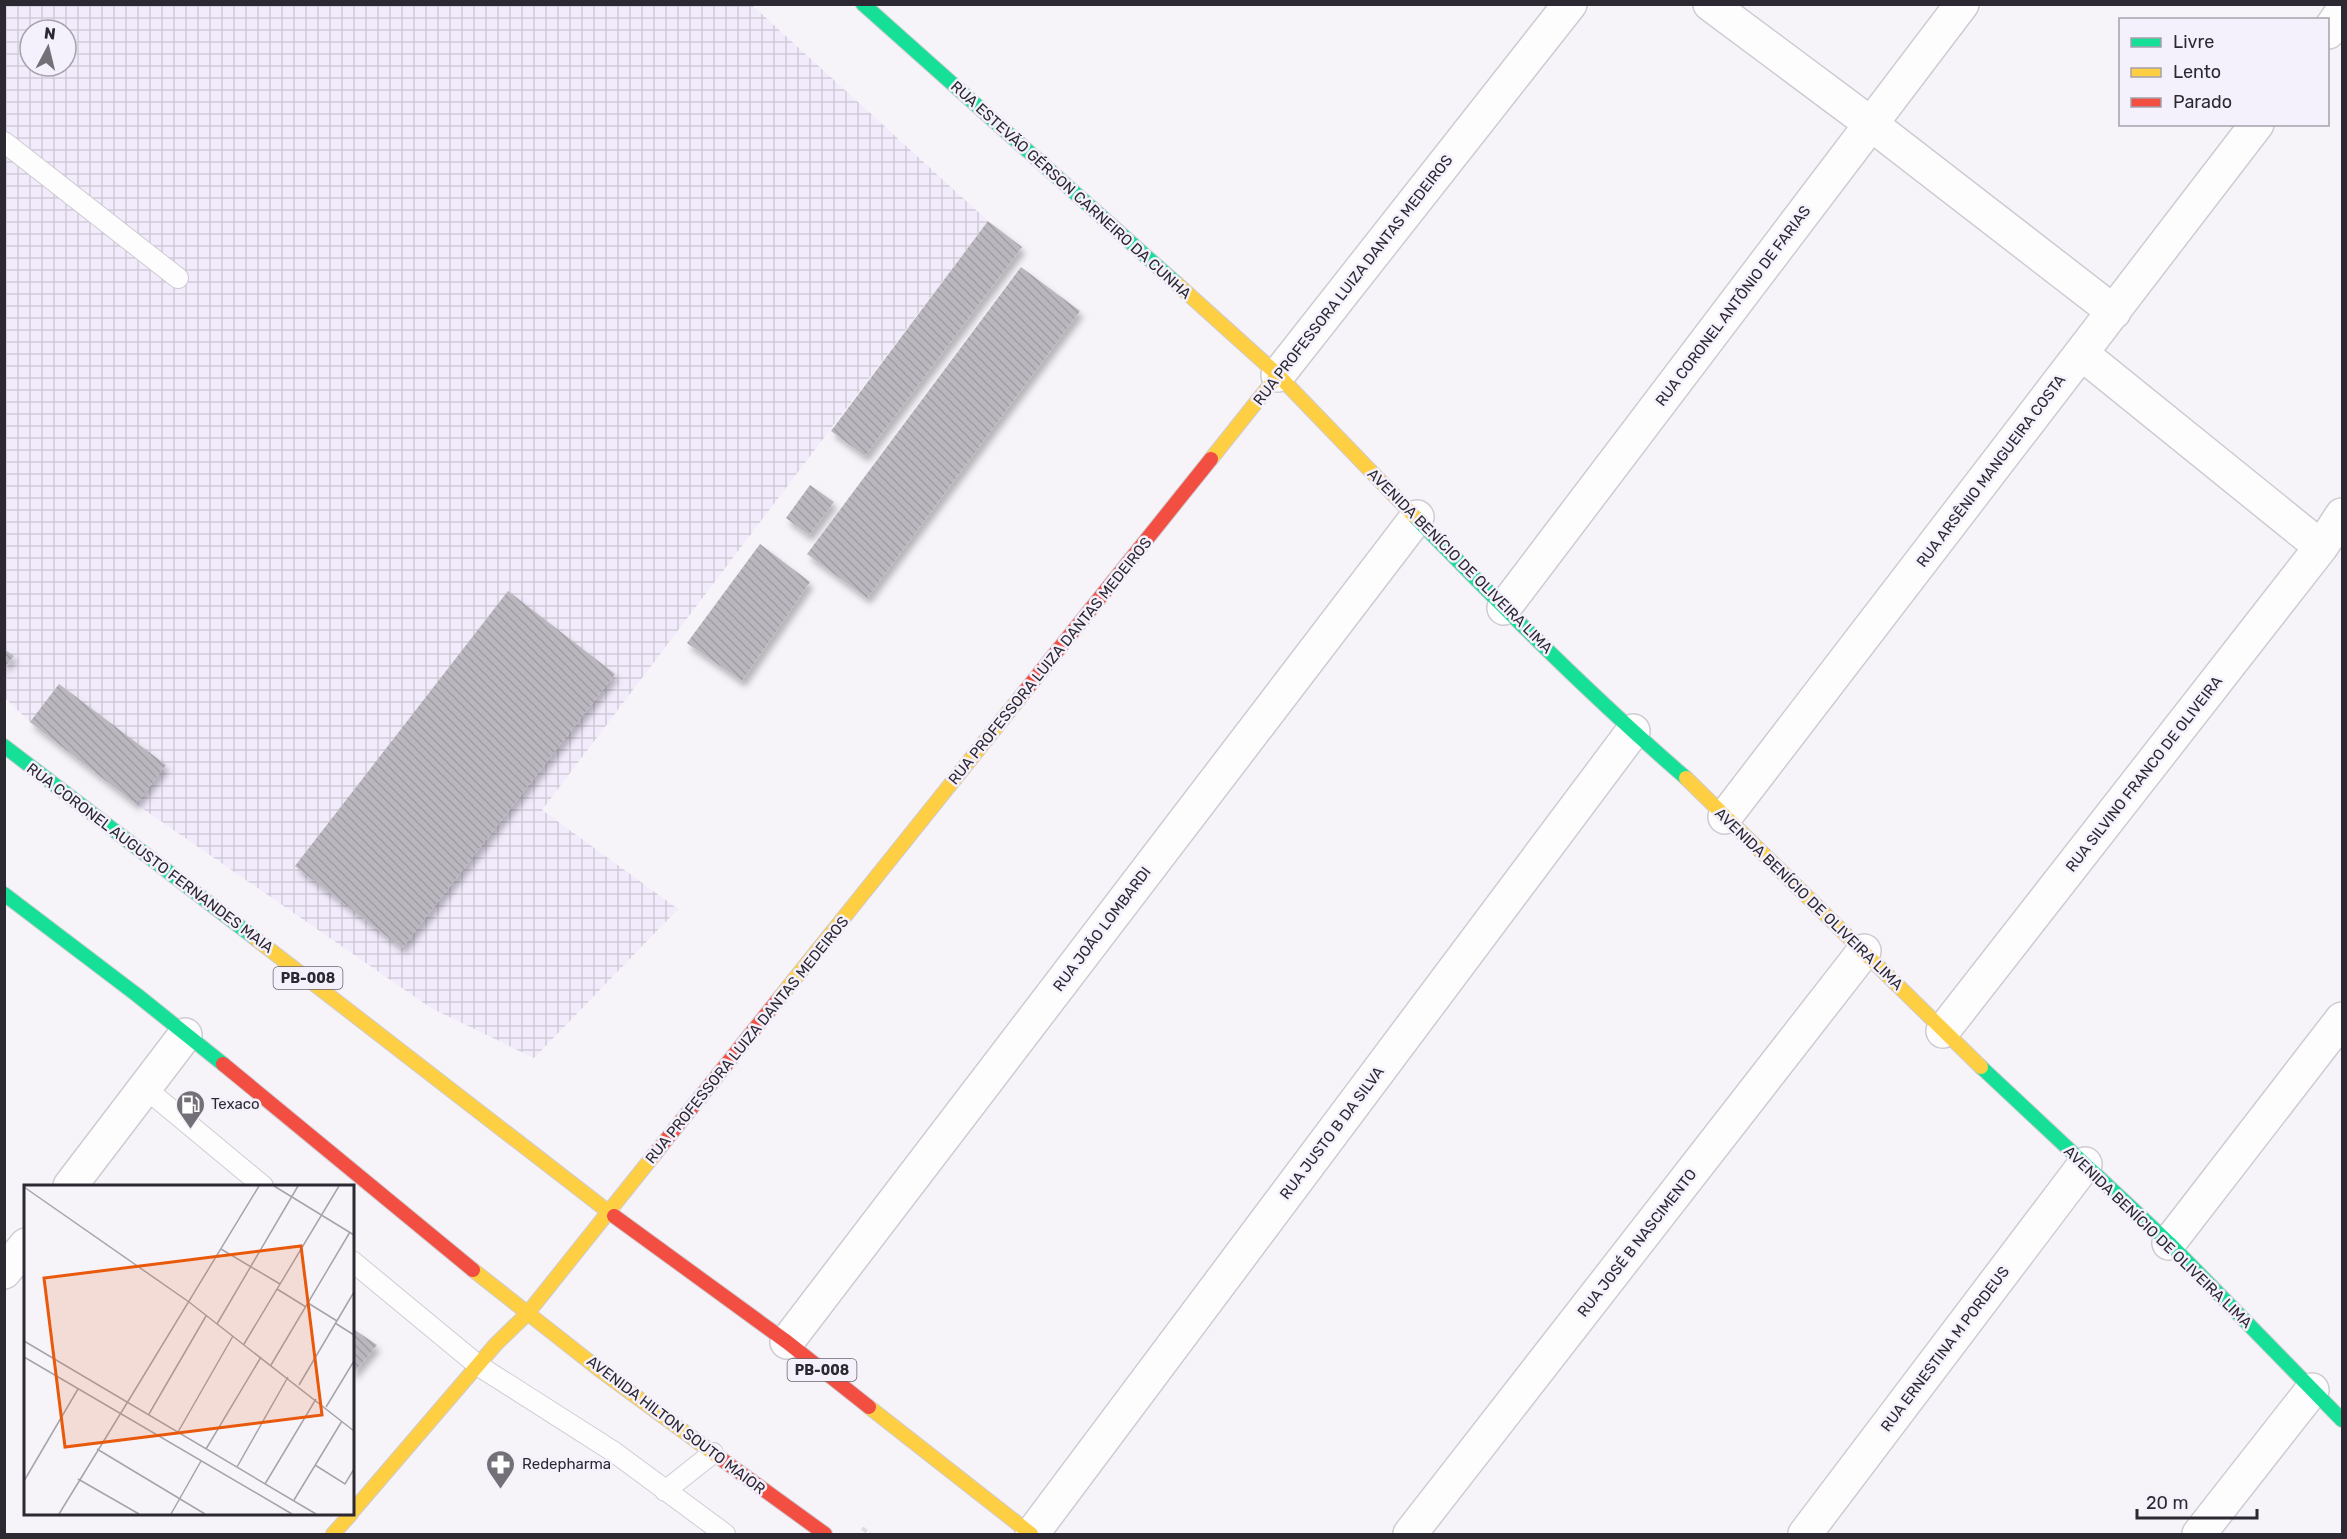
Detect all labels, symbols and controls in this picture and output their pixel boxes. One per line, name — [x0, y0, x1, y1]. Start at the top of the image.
north arrow — [18, 18, 78, 78]
legend — [2119, 18, 2329, 126]
text: N — [43, 23, 57, 44]
text: Livre — [2173, 31, 2214, 53]
text: Lento — [2173, 61, 2221, 83]
street label: RUA ESTEVÃO GÉRSON CARNEIRO DA CUNHA — [947, 77, 1195, 303]
text: Parado — [2173, 91, 2232, 113]
street label: RUA PROFESSORA LUIZA DANTAS MEDEIROS — [1250, 151, 1456, 409]
street label: RUA CORONEL ANTÔNIO DE FARIAS — [1652, 202, 1814, 410]
street label: RUA ARSÊNIO MANGUEIRA COSTA — [1913, 371, 2069, 571]
street label: AVENIDA BENÍCIO DE OLIVEIRA LIMA — [1364, 465, 1556, 657]
street label: RUA PROFESSORA LUIZA DANTAS MEDEIROS — [945, 534, 1155, 788]
street label: RUA SILVINO FRANCO DE OLIVEIRA — [2062, 672, 2226, 876]
street label: RUA CORONEL AUGUSTO FERNANDES MAIA — [23, 759, 277, 957]
street label: AVENIDA BENÍCIO DE OLIVEIRA LIMA — [1711, 804, 1907, 994]
street label: RUA JOÃO LOMBARDI — [1049, 863, 1155, 995]
street label: RUA PROFESSORA LUIZA DANTAS MEDEIROS — [642, 913, 852, 1167]
road number: PB-008 — [274, 967, 342, 989]
street label: RUA JUSTO B DA SILVA — [1276, 1063, 1388, 1203]
fuel station icon: Texaco — [174, 1088, 206, 1130]
place label: Texaco — [211, 1095, 260, 1113]
street label: AVENIDA BENÍCIO DE OLIVEIRA LIMA — [2060, 1142, 2256, 1332]
street label: RUA JOSÉ B NASCIMENTO — [1574, 1165, 1700, 1321]
inset map — [24, 1185, 354, 1515]
street label: RUA ERNESTINA M PORDEUS — [1877, 1263, 2013, 1435]
street label: AVENIDA HILTON SOUTO MAIOR — [583, 1352, 769, 1498]
road number: PB-008 — [788, 1359, 856, 1381]
pharmacy icon: Redepharma — [485, 1448, 517, 1490]
place label: Redepharma — [522, 1455, 611, 1473]
scale bar — [2137, 1482, 2257, 1520]
text: 20 m — [2146, 1492, 2188, 1514]

